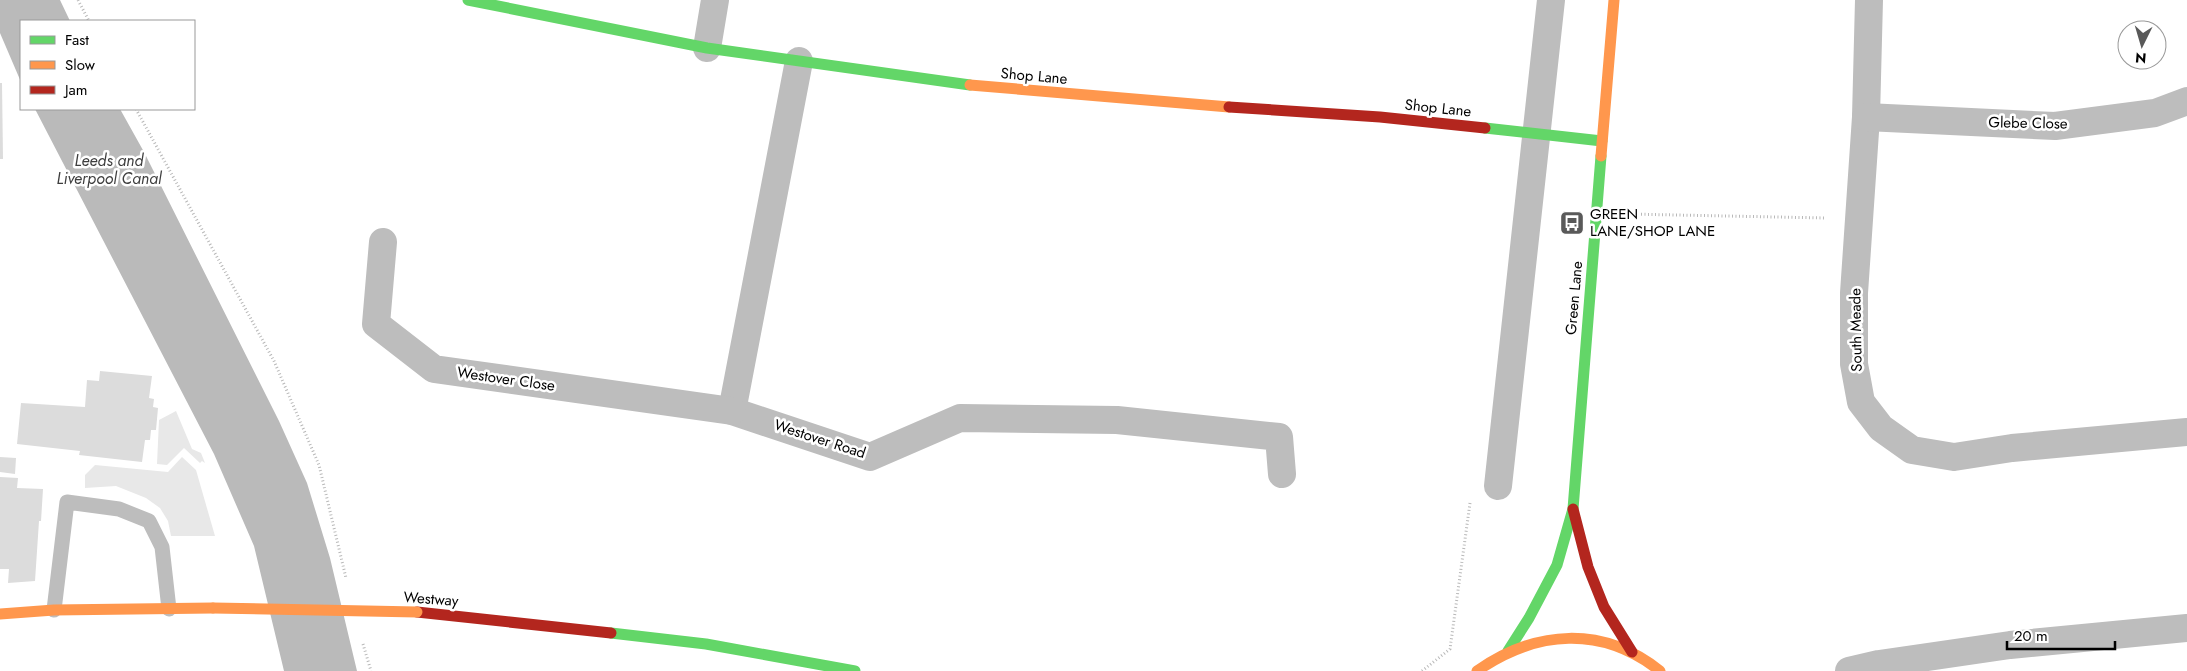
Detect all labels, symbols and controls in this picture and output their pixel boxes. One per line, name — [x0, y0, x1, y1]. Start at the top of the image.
legend — [20, 20, 195, 110]
north arrow — [2117, 20, 2167, 70]
text: Fast — [65, 29, 89, 51]
text: N — [2134, 48, 2147, 68]
text: Slow — [65, 54, 96, 76]
street label: Shop Lane — [1000, 62, 1069, 90]
text: Jam — [63, 79, 88, 101]
street label: Shop Lane — [1404, 94, 1473, 122]
street label: Glebe Close — [1988, 111, 2068, 135]
water label: Leeds and Liverpool Canal — [56, 149, 163, 190]
place label: GREEN LANE/SHOP LANE — [1590, 203, 1715, 242]
bus stop icon: GREEN LANE/SHOP LANE — [1559, 210, 1585, 236]
street label: Green Lane — [1560, 260, 1588, 336]
street label: South Meade — [1844, 288, 1868, 372]
street label: Westover Close — [456, 361, 557, 397]
street label: Westover Road — [771, 414, 869, 464]
street label: Westway — [403, 586, 460, 612]
scale bar — [2007, 618, 2114, 650]
text: 20 m — [2014, 625, 2048, 647]

